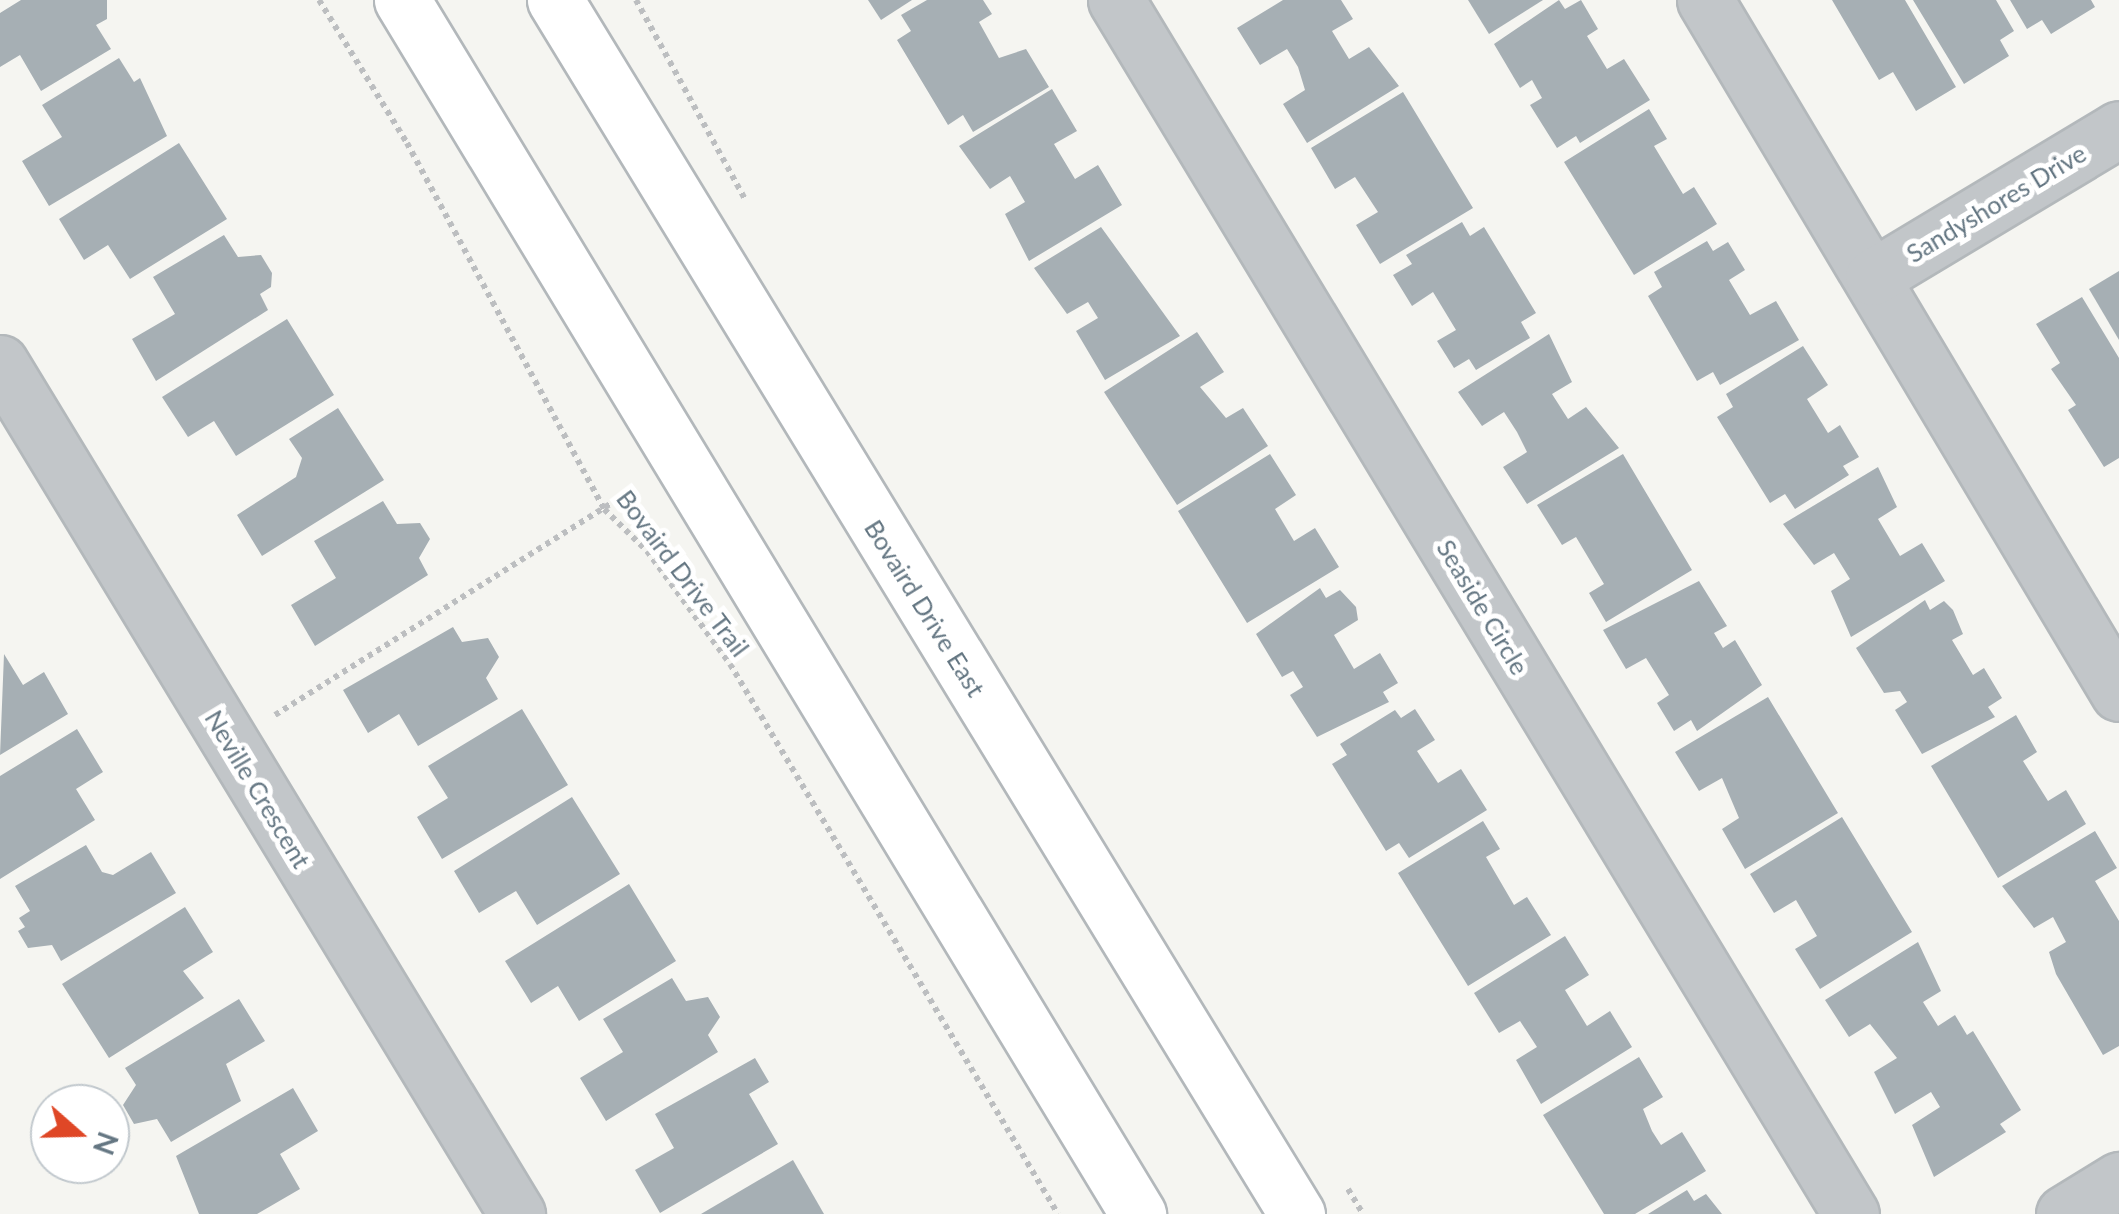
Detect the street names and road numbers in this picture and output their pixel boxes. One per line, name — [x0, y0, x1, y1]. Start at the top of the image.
street label: Sandyshores Drive — [1901, 138, 2091, 268]
street label: Bovaird Drive Trail — [611, 484, 755, 662]
street label: Bovaird Drive East — [859, 514, 991, 702]
street label: Seaside Circle — [1431, 534, 1535, 680]
street label: Neville Crescent — [199, 705, 317, 873]

